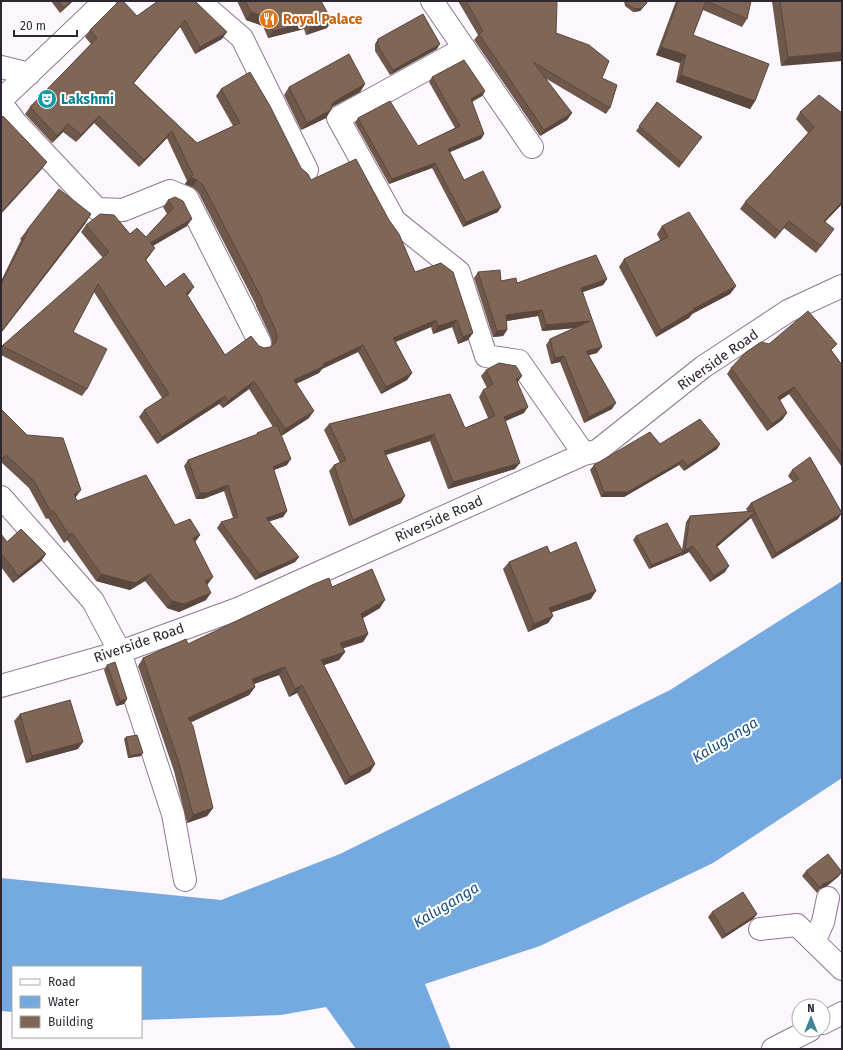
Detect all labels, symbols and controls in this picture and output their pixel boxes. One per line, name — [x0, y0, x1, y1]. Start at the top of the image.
restaurant icon: Royal Palace — [258, 8, 280, 30]
place label: Royal Palace — [283, 11, 363, 28]
scale bar — [14, 12, 77, 38]
text: 20 m — [20, 19, 46, 33]
theatre icon: Lakshmi — [36, 88, 58, 110]
place label: Lakshmi — [61, 91, 114, 108]
street label: Riverside Road — [674, 326, 762, 394]
street label: Riverside Road — [392, 492, 486, 546]
street label: Riverside Road — [92, 620, 186, 666]
water label: Kaluganga — [689, 713, 761, 767]
water label: Kaluganga — [410, 878, 482, 932]
legend — [12, 966, 142, 1038]
text: Road — [48, 975, 76, 989]
text: Water — [48, 995, 80, 1009]
north arrow — [791, 998, 831, 1038]
text: N — [807, 1002, 815, 1015]
text: Building — [48, 1015, 94, 1029]

